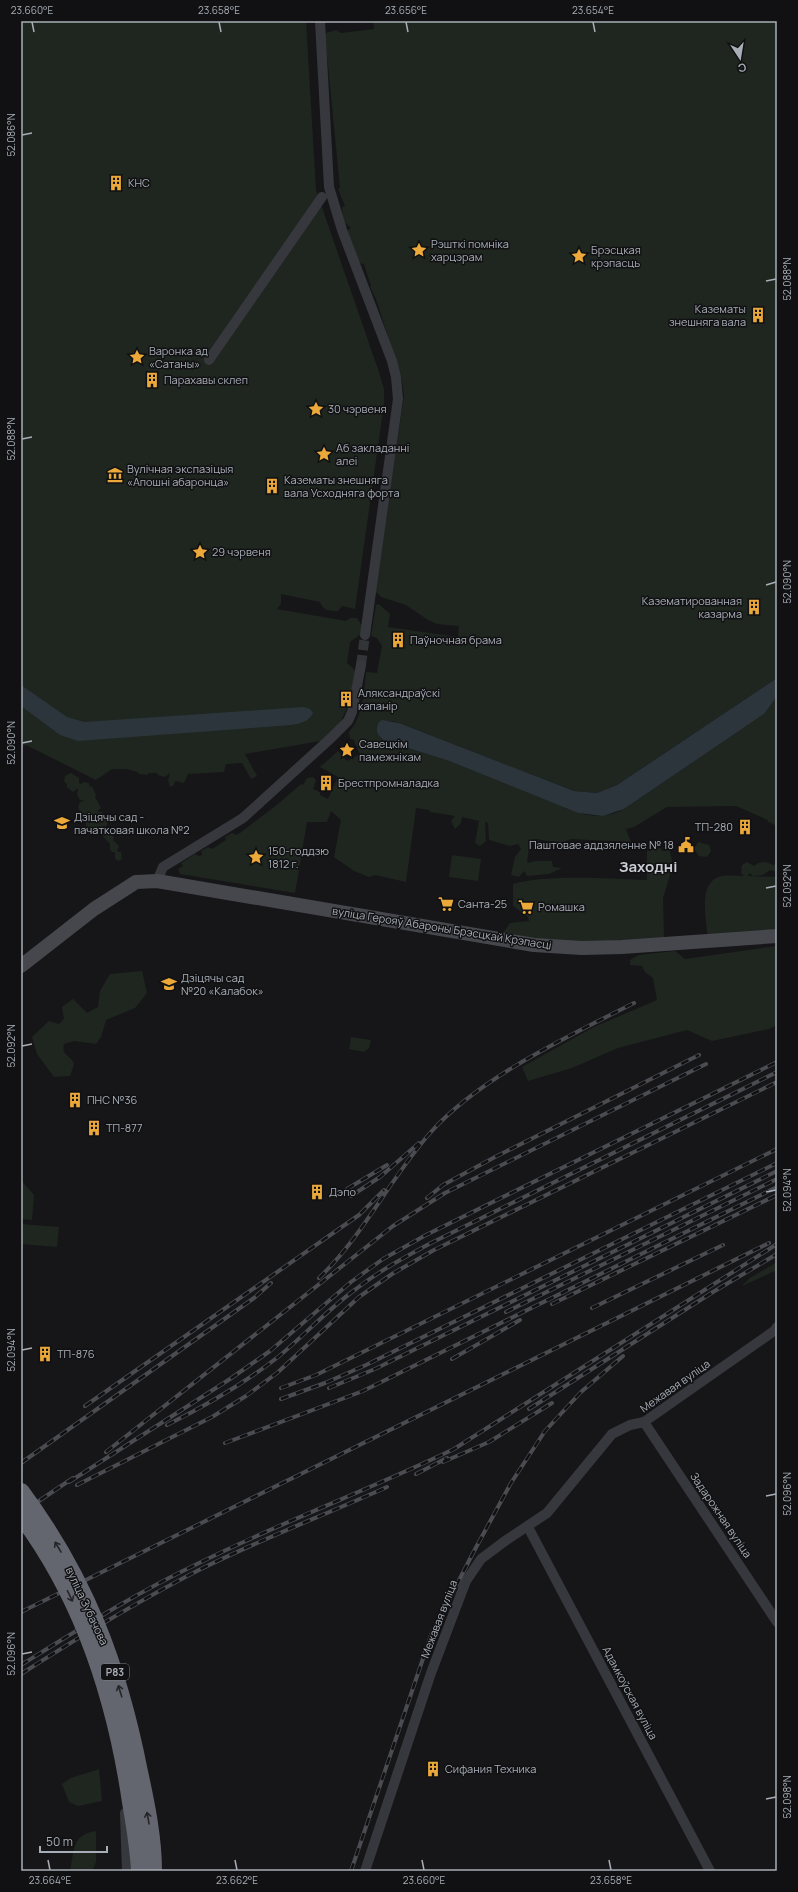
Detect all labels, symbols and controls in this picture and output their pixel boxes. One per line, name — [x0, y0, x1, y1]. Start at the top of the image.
text: 23.660°E — [11, 3, 54, 17]
text: 23.658°E — [198, 3, 240, 17]
text: 23.656°E — [385, 3, 427, 17]
text: 23.654°E — [572, 3, 614, 17]
north arrow — [720, 38, 760, 78]
text: С — [737, 60, 748, 76]
text: 52.086°N — [4, 113, 18, 157]
building icon: КНС — [107, 174, 125, 192]
place label: КНС — [128, 175, 150, 190]
place label: Рэшткі помніка харцэрам — [431, 236, 509, 264]
place icon: Рэшткі помніка харцэрам — [410, 241, 428, 259]
place label: Брэсцкая крэпасць — [591, 242, 641, 270]
place icon: Брэсцкая крэпасць — [570, 247, 588, 265]
text: 52.088°N — [780, 257, 794, 300]
place label: Казематы знешняга вала — [669, 301, 746, 329]
building icon: Казематы знешняга вала — [749, 306, 767, 324]
place label: Варонка ад «Сатаны» — [149, 343, 208, 371]
place icon: Варонка ад «Сатаны» — [128, 348, 146, 366]
building icon: Парахавы склеп — [143, 371, 161, 389]
place label: Парахавы склеп — [164, 372, 248, 387]
place icon: 30 чэрвеня — [307, 400, 325, 418]
place label: 30 чэрвеня — [328, 401, 386, 416]
text: 52.088°N — [4, 417, 18, 460]
place label: Аб закладанні алеі — [336, 440, 409, 468]
place icon: Аб закладанні алеі — [315, 445, 333, 463]
place label: Вулічная экспазіцыя «Апошні абаронца» — [127, 461, 233, 489]
museum icon: Вулічная экспазіцыя «Апошні абаронца» — [106, 466, 124, 484]
place label: Казематы знешняга вала Усходняга форта — [284, 472, 400, 500]
building icon: Казематы знешняга вала Усходняга форта — [263, 477, 281, 495]
place icon: 29 чэрвеня — [191, 543, 209, 561]
place label: 29 чэрвеня — [212, 544, 271, 559]
text: 52.090°N — [780, 560, 794, 604]
place label: Казематированная казарма — [642, 593, 742, 621]
building icon: Казематированная казарма — [745, 598, 763, 616]
building icon: Паўночная брама — [389, 631, 407, 649]
place label: Паўночная брама — [410, 632, 502, 647]
place label: Аляксандраўскі капанір — [358, 685, 440, 713]
building icon: Аляксандраўскі капанір — [337, 690, 355, 708]
text: 52.090°N — [4, 721, 18, 765]
place label: Савецкім памежнікам — [359, 736, 421, 764]
place icon: Савецкім памежнікам — [338, 741, 356, 759]
building icon: Брестпромналадка — [317, 774, 335, 792]
place label: Брестпромналадка — [338, 775, 439, 790]
place label: Дзіцячы сад - пачатковая школа №2 — [74, 809, 189, 837]
school or university icon: Дзіцячы сад - пачатковая школа №2 — [53, 814, 71, 832]
building icon: ТП-280 — [736, 818, 754, 836]
place label: ТП-280 — [695, 819, 733, 834]
public building icon: Паштовае аддзяленне № 18 — [677, 836, 695, 854]
place label: Паштовае аддзяленне № 18 — [529, 837, 674, 852]
place label: 150-годдзю 1812 г. — [268, 843, 329, 871]
place icon: 150-годдзю 1812 г. — [247, 848, 265, 866]
district label: Заходні — [619, 856, 677, 877]
text: 52.092°N — [780, 864, 794, 908]
supermarket icon: Санта-25 — [437, 895, 455, 913]
place label: Санта-25 — [458, 896, 507, 911]
supermarket icon: Ромашка — [517, 898, 535, 916]
place label: Ромашка — [538, 899, 585, 914]
street label: вуліца Герояў Абароны Брэсцкай Крэпасці — [331, 903, 553, 952]
place label: Дзіцячы сад №20 «Калабок» — [181, 970, 264, 998]
school or university icon: Дзіцячы сад №20 «Калабок» — [160, 975, 178, 993]
text: 52.092°N — [4, 1024, 18, 1068]
building icon: ПНС №36 — [66, 1091, 84, 1109]
place label: ПНС №36 — [87, 1092, 137, 1107]
building icon: ТП-877 — [85, 1119, 103, 1137]
place label: ТП-877 — [106, 1120, 143, 1135]
text: 52.094°N — [780, 1168, 794, 1212]
building icon: Дэпо — [308, 1183, 326, 1201]
place label: Дэпо — [329, 1184, 356, 1199]
text: 52.094°N — [4, 1328, 18, 1372]
building icon: ТП-876 — [36, 1345, 54, 1363]
place label: ТП-876 — [57, 1346, 95, 1361]
street label: Межавая вуліца — [637, 1356, 713, 1415]
street label: Задарожная вуліца — [687, 1469, 756, 1560]
text: 52.096°N — [780, 1472, 794, 1516]
one-way arrow — [53, 1541, 61, 1553]
street label: вуліца Зубачова — [63, 1564, 112, 1647]
street label: Межавая вуліца — [417, 1578, 460, 1660]
one-way arrow — [67, 1590, 74, 1602]
text: 52.096°N — [4, 1632, 18, 1676]
street label: Адамкоўская вуліца — [599, 1643, 661, 1742]
road number: Р83 — [101, 1664, 129, 1680]
one-way arrow — [116, 1685, 123, 1698]
building icon: Сифания Техника — [424, 1760, 442, 1778]
place label: Сифания Техника — [445, 1761, 536, 1776]
text: 52.098°N — [780, 1775, 794, 1819]
one-way arrow — [144, 1812, 152, 1825]
scale bar — [40, 1828, 107, 1854]
text: 50 m — [46, 1833, 73, 1850]
text: 23.664°E — [29, 1873, 71, 1887]
text: 23.662°E — [216, 1873, 258, 1887]
text: 23.660°E — [403, 1873, 446, 1887]
text: 23.658°E — [590, 1873, 632, 1887]

